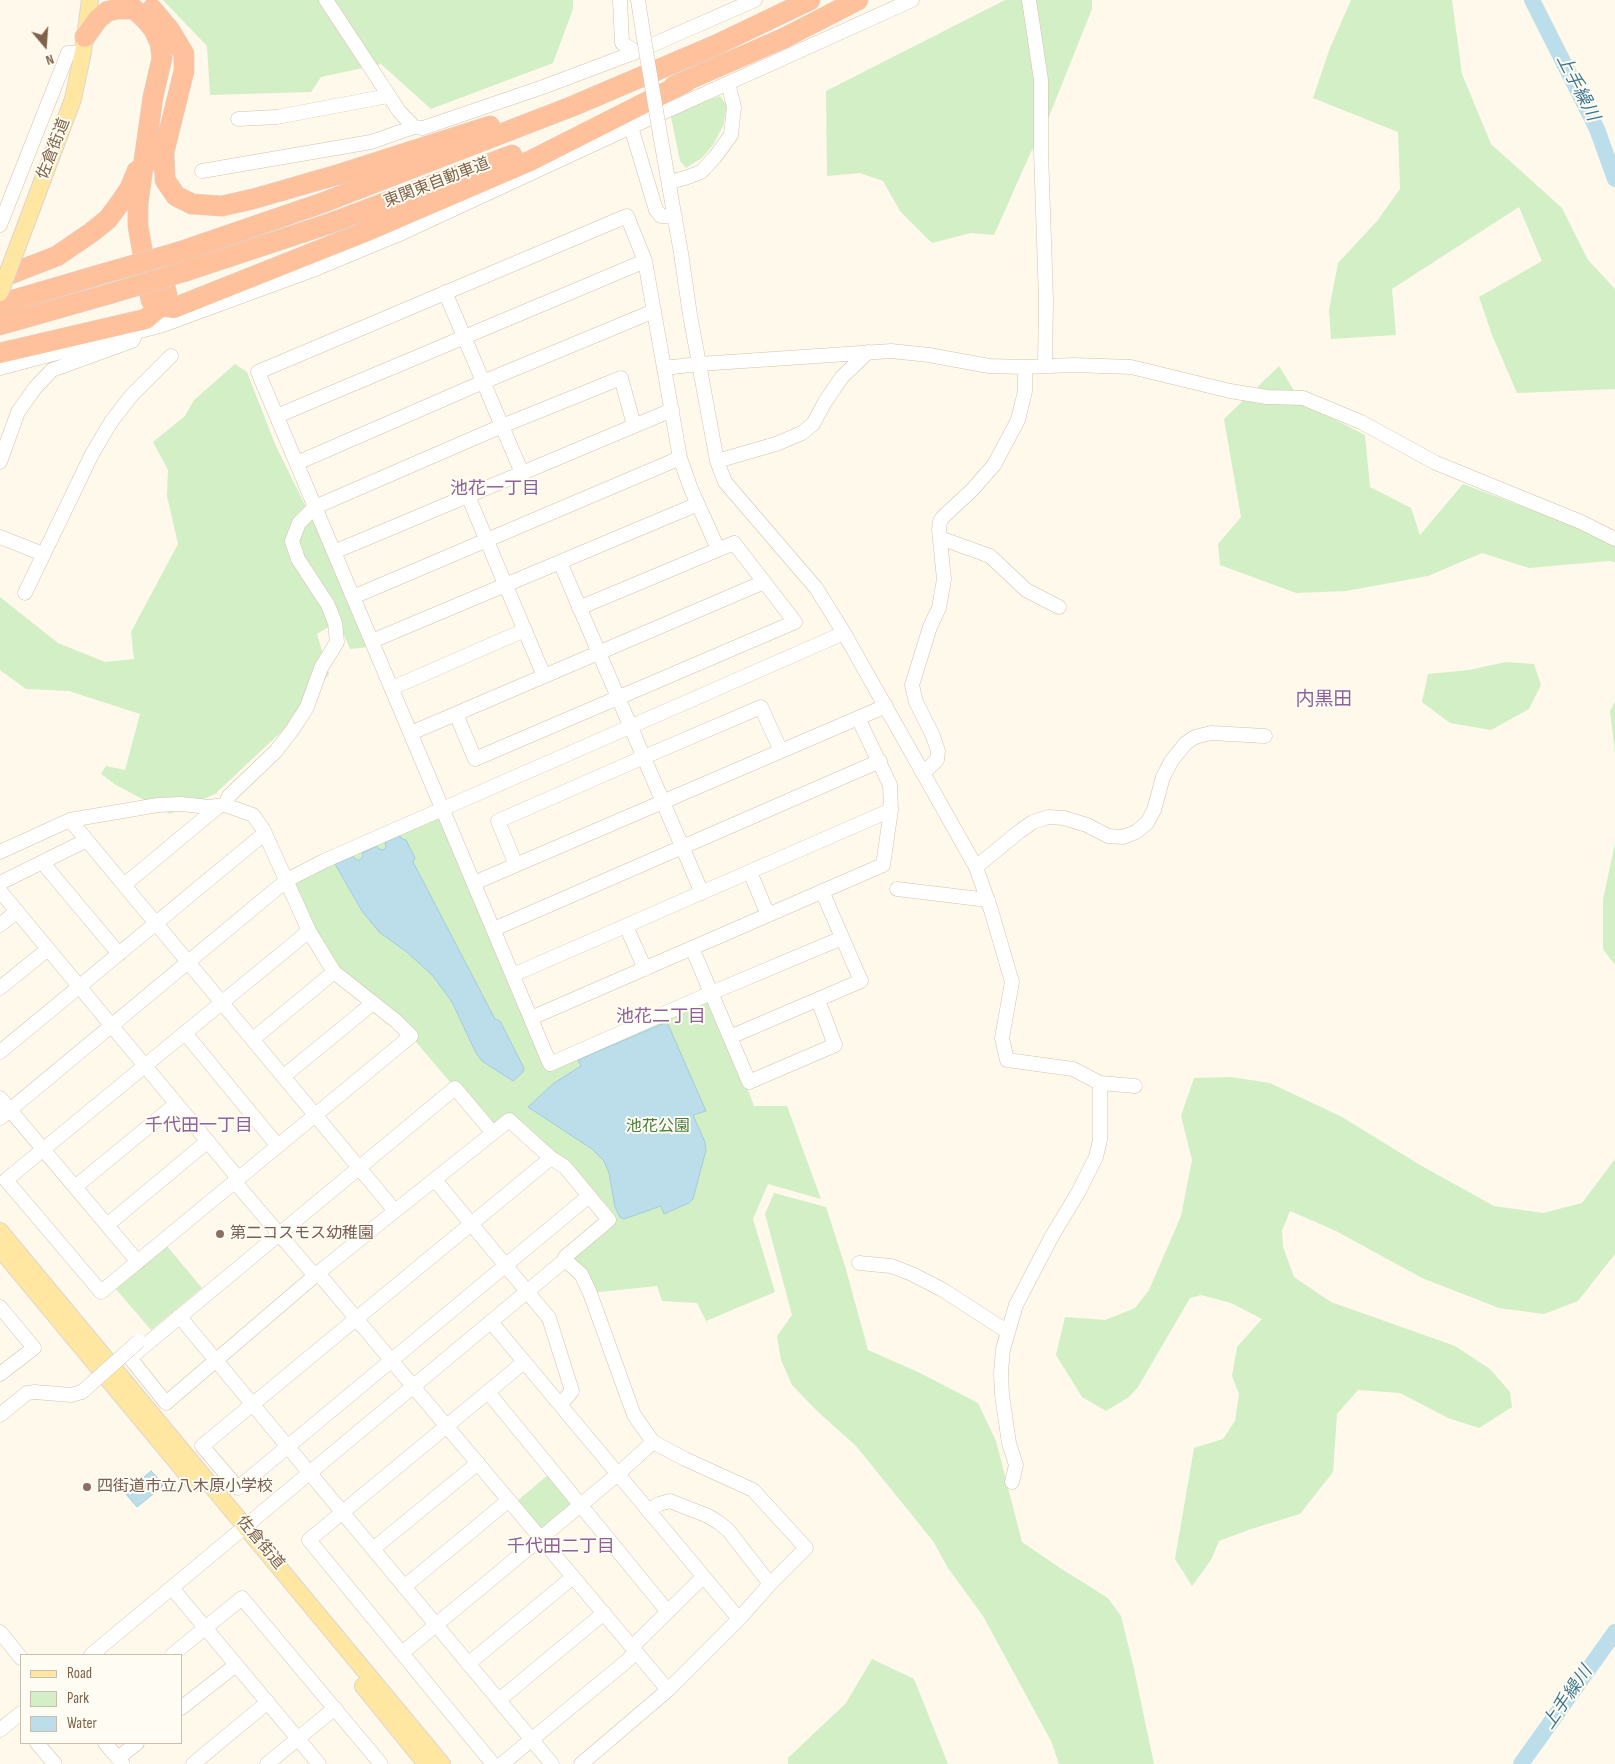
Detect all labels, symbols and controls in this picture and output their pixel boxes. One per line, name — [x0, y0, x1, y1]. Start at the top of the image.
north arrow — [20, 20, 70, 70]
text: N — [44, 50, 56, 69]
water label: 上手繰川 — [1551, 51, 1603, 125]
street label: 佐倉街道 — [34, 116, 74, 182]
street label: 東関東自動車道 — [381, 154, 493, 212]
district label: 池花一丁目 — [450, 478, 540, 500]
district label: 内黒田 — [1296, 689, 1352, 711]
district label: 池花二丁目 — [616, 1006, 706, 1028]
district label: 千代田一丁目 — [145, 1115, 253, 1137]
park label: 池花公園 — [626, 1117, 690, 1137]
place label: 第二コスモス幼稚園 — [230, 1224, 374, 1244]
marker: 第二コスモス幼稚園 — [214, 1228, 226, 1240]
place label: 四街道市立八木原小学校 — [97, 1477, 273, 1497]
marker: 四街道市立八木原小学校 — [81, 1481, 93, 1493]
street label: 佐倉街道 — [232, 1512, 288, 1574]
district label: 千代田二丁目 — [507, 1536, 615, 1558]
legend — [20, 1654, 182, 1744]
water label: 上手繰川 — [1539, 1662, 1597, 1734]
text: Road — [67, 1664, 92, 1683]
text: Park — [67, 1689, 89, 1708]
text: Water — [67, 1714, 97, 1733]

